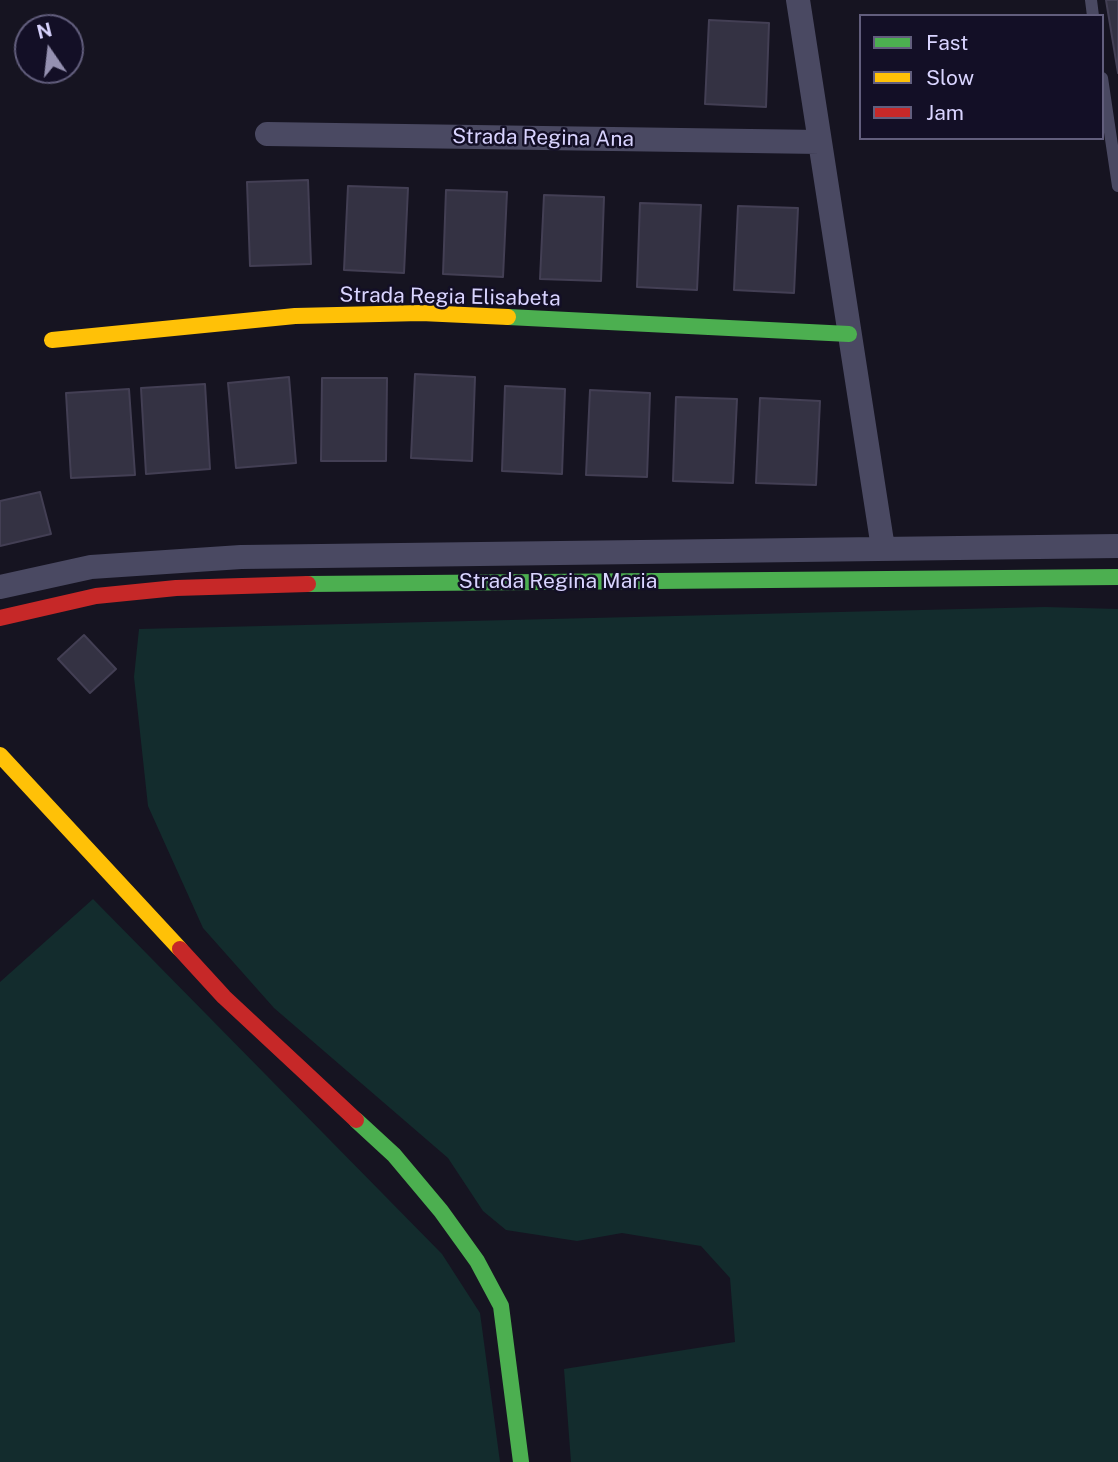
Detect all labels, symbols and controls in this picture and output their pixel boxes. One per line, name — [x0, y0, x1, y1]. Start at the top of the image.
north arrow — [14, 14, 84, 84]
legend — [859, 14, 1104, 140]
text: N — [35, 18, 54, 43]
text: Fast — [926, 30, 968, 55]
text: Slow — [926, 65, 974, 90]
text: Jam — [926, 100, 964, 125]
street label: Strada Regina Ana — [452, 124, 634, 152]
street label: Strada Regia Elisabeta — [339, 282, 561, 312]
street label: Strada Regina Maria — [459, 569, 657, 595]

